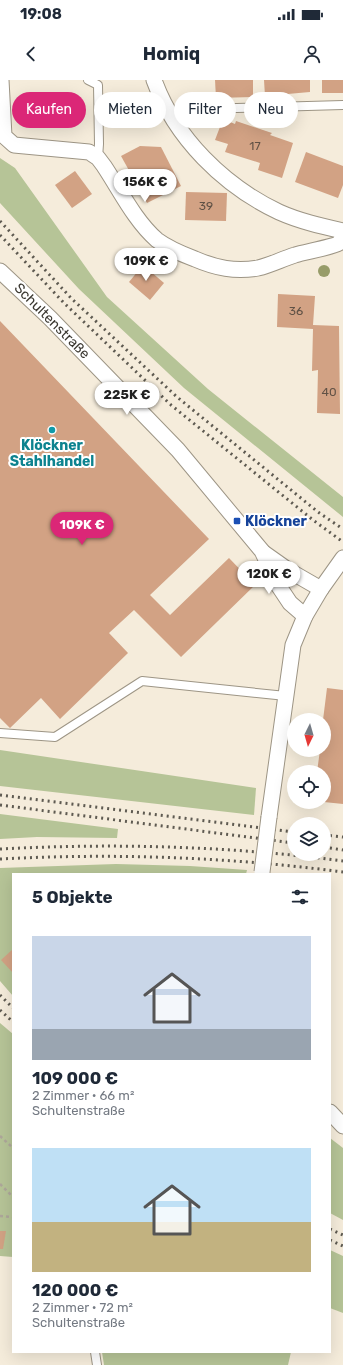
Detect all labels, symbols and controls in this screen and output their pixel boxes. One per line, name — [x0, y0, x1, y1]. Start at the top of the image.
text: 19:08 — [20, 5, 62, 23]
icon: back — [20, 43, 42, 65]
text: Homiq — [143, 43, 200, 65]
icon: person — [301, 43, 323, 65]
chip: Kaufen — [12, 92, 86, 128]
chip: Mieten — [94, 92, 166, 128]
chip: Filter — [174, 92, 236, 128]
chip: Neu — [244, 92, 298, 128]
house number: 17 — [249, 139, 261, 153]
pin: 156K € — [112, 169, 178, 203]
text: 156K € — [123, 174, 167, 189]
house number: 39 — [199, 199, 213, 213]
pin: 109K € — [113, 248, 179, 282]
text: 109K € — [123, 253, 169, 268]
street label: Schultenstraße — [11, 280, 94, 363]
house number: 36 — [289, 304, 303, 318]
pin: 225K € — [94, 382, 160, 416]
house number: 40 — [321, 385, 337, 399]
text: 225K € — [104, 387, 150, 402]
marker: Klöckner Stahlhandel — [47, 425, 57, 435]
place label: Klöckner Stahlhandel — [10, 437, 94, 470]
pin: 109K € — [49, 512, 115, 546]
place label: Klöckner — [245, 513, 308, 530]
marker: Klöckner — [232, 516, 242, 526]
text: 109K € — [59, 517, 105, 532]
pin: 120K € — [236, 561, 302, 595]
text: 120K € — [246, 566, 292, 581]
north arrow — [287, 713, 331, 757]
map controls — [287, 713, 331, 861]
button: locate — [287, 765, 331, 809]
button: layers — [287, 817, 331, 861]
icon: filters — [289, 886, 311, 908]
text: 5 Objekte — [32, 887, 113, 907]
icon: home — [136, 962, 208, 1034]
text: 109 000 € — [32, 1068, 118, 1088]
text: 2 Zimmer · 66 m² — [32, 1088, 134, 1103]
text: Schultenstraße — [32, 1103, 125, 1118]
icon: home — [136, 1174, 208, 1246]
text: 120 000 € — [32, 1280, 118, 1300]
text: 2 Zimmer · 72 m² — [32, 1300, 133, 1315]
text: Schultenstraße — [32, 1315, 125, 1330]

